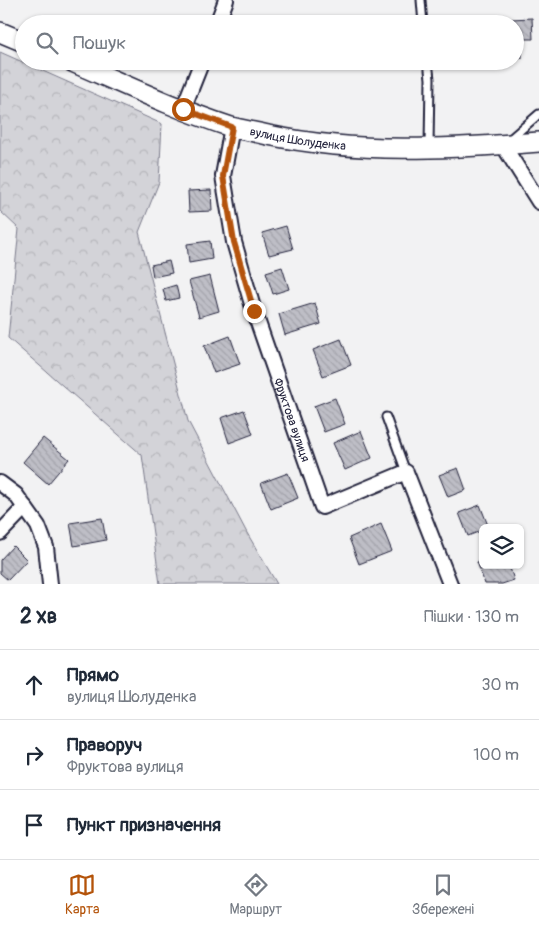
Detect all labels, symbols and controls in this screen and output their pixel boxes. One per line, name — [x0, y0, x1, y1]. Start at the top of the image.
search box — [15, 15, 524, 70]
icon: search — [33, 29, 61, 57]
text: Пошук — [73, 31, 126, 55]
route start — [172, 98, 195, 121]
street label: вулиця Шолуденка — [248, 124, 347, 154]
route end — [243, 300, 266, 323]
street label: Фруктова вулиця — [270, 376, 313, 464]
map controls — [479, 524, 524, 569]
button: layers — [479, 524, 524, 569]
text: 2 хв — [20, 603, 57, 630]
text: Пішки · 130 m — [424, 607, 519, 627]
text: Прямо — [67, 663, 119, 687]
icon: ahead — [20, 671, 48, 699]
text: 30 m — [481, 675, 519, 695]
text: вулиця Шолуденка — [67, 687, 196, 707]
text: Праворуч — [67, 733, 142, 757]
icon: right — [20, 741, 48, 769]
text: 100 m — [473, 745, 519, 765]
text: Фруктова вулиця — [67, 757, 184, 777]
icon: arrive — [20, 811, 48, 839]
text: Пункт призначення — [67, 813, 221, 837]
tab: Карта — [65, 871, 100, 918]
tab: Маршрут — [229, 871, 282, 918]
tab: Збережені — [412, 871, 474, 918]

